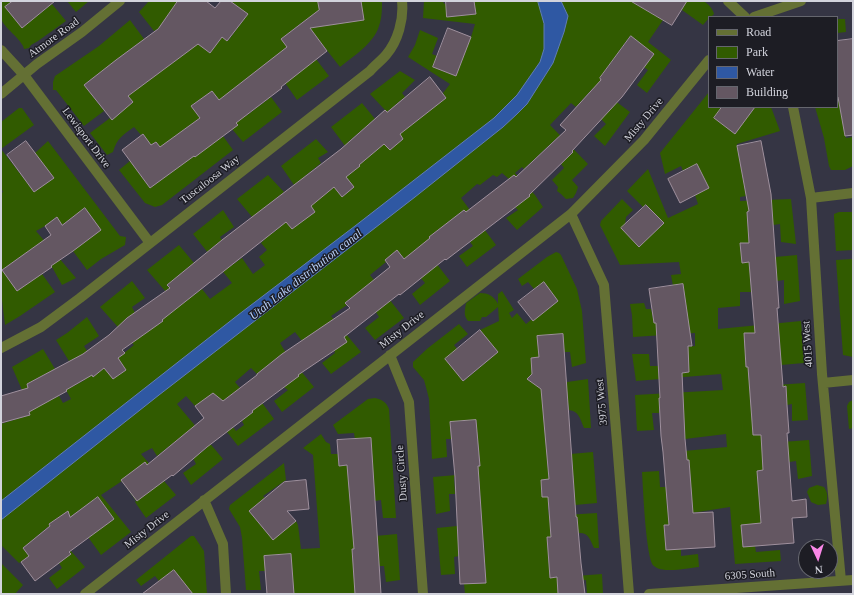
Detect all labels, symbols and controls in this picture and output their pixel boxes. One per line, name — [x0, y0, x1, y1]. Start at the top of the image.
street label: Atmore Road — [26, 15, 82, 61]
legend — [708, 16, 838, 108]
text: Road — [746, 25, 771, 39]
text: Park — [746, 45, 768, 59]
text: Water — [746, 65, 774, 79]
text: Building — [746, 85, 788, 99]
street label: Misty Drive — [622, 95, 666, 145]
street label: Lewisport Drive — [59, 105, 113, 171]
street label: Tuscaloosa Way — [178, 153, 242, 207]
water label: Utah Lake distribution canal — [247, 227, 365, 323]
street label: Misty Drive — [377, 308, 427, 352]
street label: 4015 West — [800, 320, 816, 368]
street label: 3975 West — [593, 378, 611, 426]
street label: Dusty Circle — [393, 445, 411, 501]
street label: Misty Drive — [122, 508, 172, 552]
north arrow — [798, 539, 838, 579]
text: N — [814, 564, 823, 576]
street label: 6305 South — [724, 567, 776, 583]

